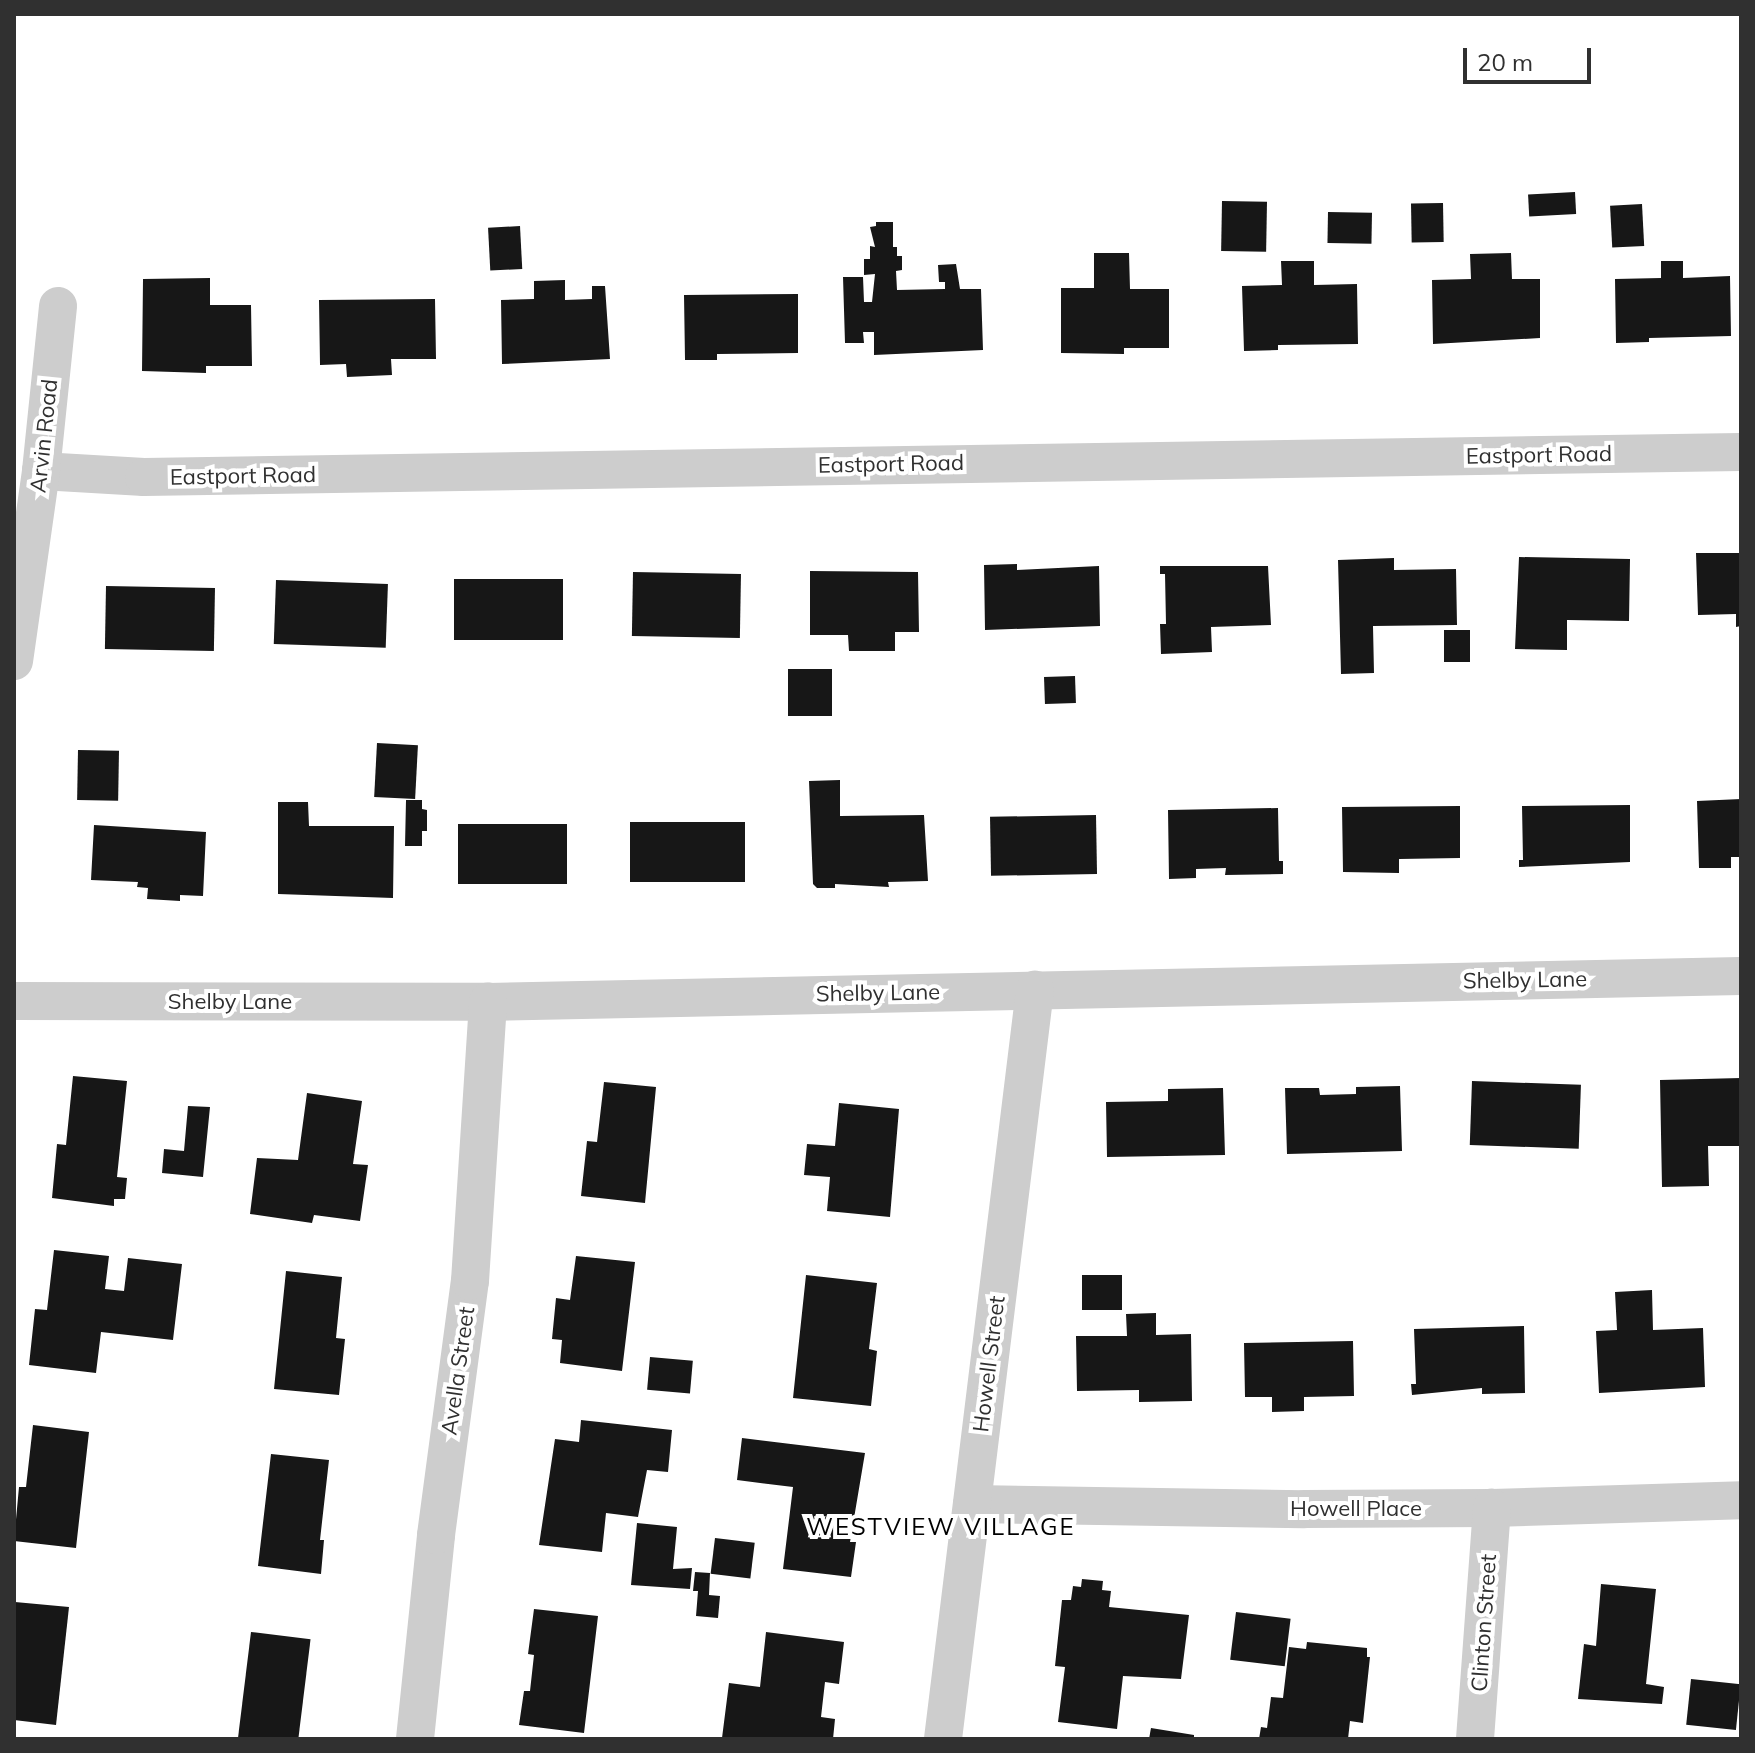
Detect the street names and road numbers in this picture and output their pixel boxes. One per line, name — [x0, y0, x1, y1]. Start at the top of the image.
street label: Arvin Road — [25, 378, 63, 494]
street label: Eastport Road — [1466, 441, 1612, 469]
street label: Eastport Road — [818, 450, 964, 478]
street label: Eastport Road — [170, 462, 316, 490]
street label: Shelby Lane — [1463, 966, 1587, 994]
street label: Shelby Lane — [816, 979, 940, 1007]
street label: Shelby Lane — [168, 989, 292, 1015]
street label: Howell Street — [968, 1294, 1010, 1434]
street label: Avella Street — [436, 1305, 480, 1437]
street label: Howell Place — [1290, 1496, 1422, 1522]
street label: Clinton Street — [1466, 1553, 1502, 1693]

